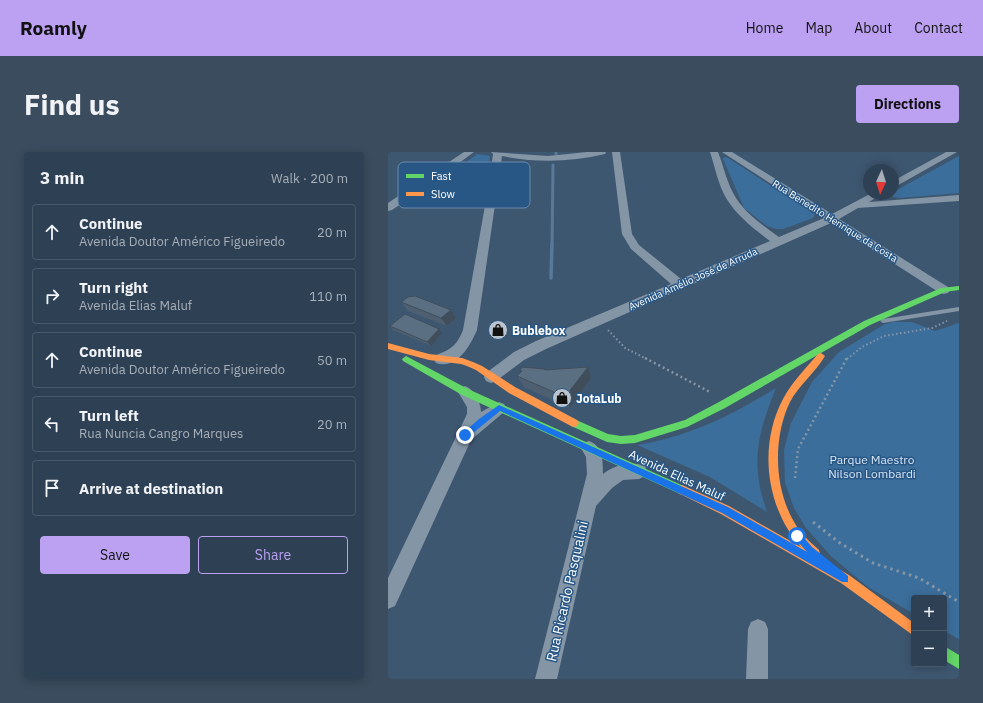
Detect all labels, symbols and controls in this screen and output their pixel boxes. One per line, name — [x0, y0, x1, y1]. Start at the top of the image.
text: Roamly — [20, 16, 87, 40]
text: Home — [746, 19, 783, 37]
text: Map — [805, 19, 832, 37]
text: About — [854, 19, 892, 37]
text: Contact — [914, 19, 963, 37]
button: Directions — [856, 85, 959, 123]
text: Find us — [24, 86, 120, 123]
legend — [398, 162, 530, 208]
north arrow — [863, 164, 899, 200]
text: 3 min — [40, 167, 84, 189]
text: Fast — [431, 169, 452, 183]
text: Walk · 200 m — [271, 170, 348, 187]
street label: Rua Benedito Henrique da Costa — [770, 177, 901, 265]
text: Slow — [431, 187, 455, 201]
text: Continue — [79, 214, 143, 233]
icon: ahead — [41, 221, 63, 243]
text: 20 m — [317, 224, 347, 241]
text: Avenida Doutor Américo Figueiredo — [79, 233, 285, 250]
street label: Avenida Amélio José de Arruda — [627, 244, 760, 313]
text: Turn right — [79, 278, 148, 297]
icon: right — [41, 285, 63, 307]
text: 110 m — [309, 288, 347, 305]
text: Avenida Elias Maluf — [79, 297, 192, 314]
shop icon: Bublebox — [487, 319, 509, 341]
place label: Bublebox — [512, 323, 566, 338]
text: Continue — [79, 342, 143, 361]
icon: ahead — [41, 349, 63, 371]
text: 50 m — [317, 352, 347, 369]
text: Avenida Doutor Américo Figueiredo — [79, 361, 285, 378]
shop icon: JotaLub — [551, 387, 573, 409]
place label: JotaLub — [576, 391, 622, 406]
text: Turn left — [79, 406, 139, 425]
icon: left — [41, 413, 63, 435]
text: 20 m — [317, 416, 347, 433]
text: Rua Nuncia Cangro Marques — [79, 425, 243, 442]
route end — [456, 426, 474, 444]
street label: Avenida Elias Maluf — [627, 446, 728, 504]
park label: Parque Maestro Nilson Lombardi — [828, 452, 916, 481]
icon: arrive — [41, 477, 63, 499]
text: Arrive at destination — [79, 479, 223, 498]
street label: Rua Ricardo Pasqualini — [542, 519, 592, 663]
route start — [788, 527, 806, 545]
button: Save — [40, 536, 190, 574]
button: Share — [198, 536, 348, 574]
map controls — [911, 595, 947, 667]
button: + — [911, 595, 947, 631]
button: − — [911, 631, 947, 667]

